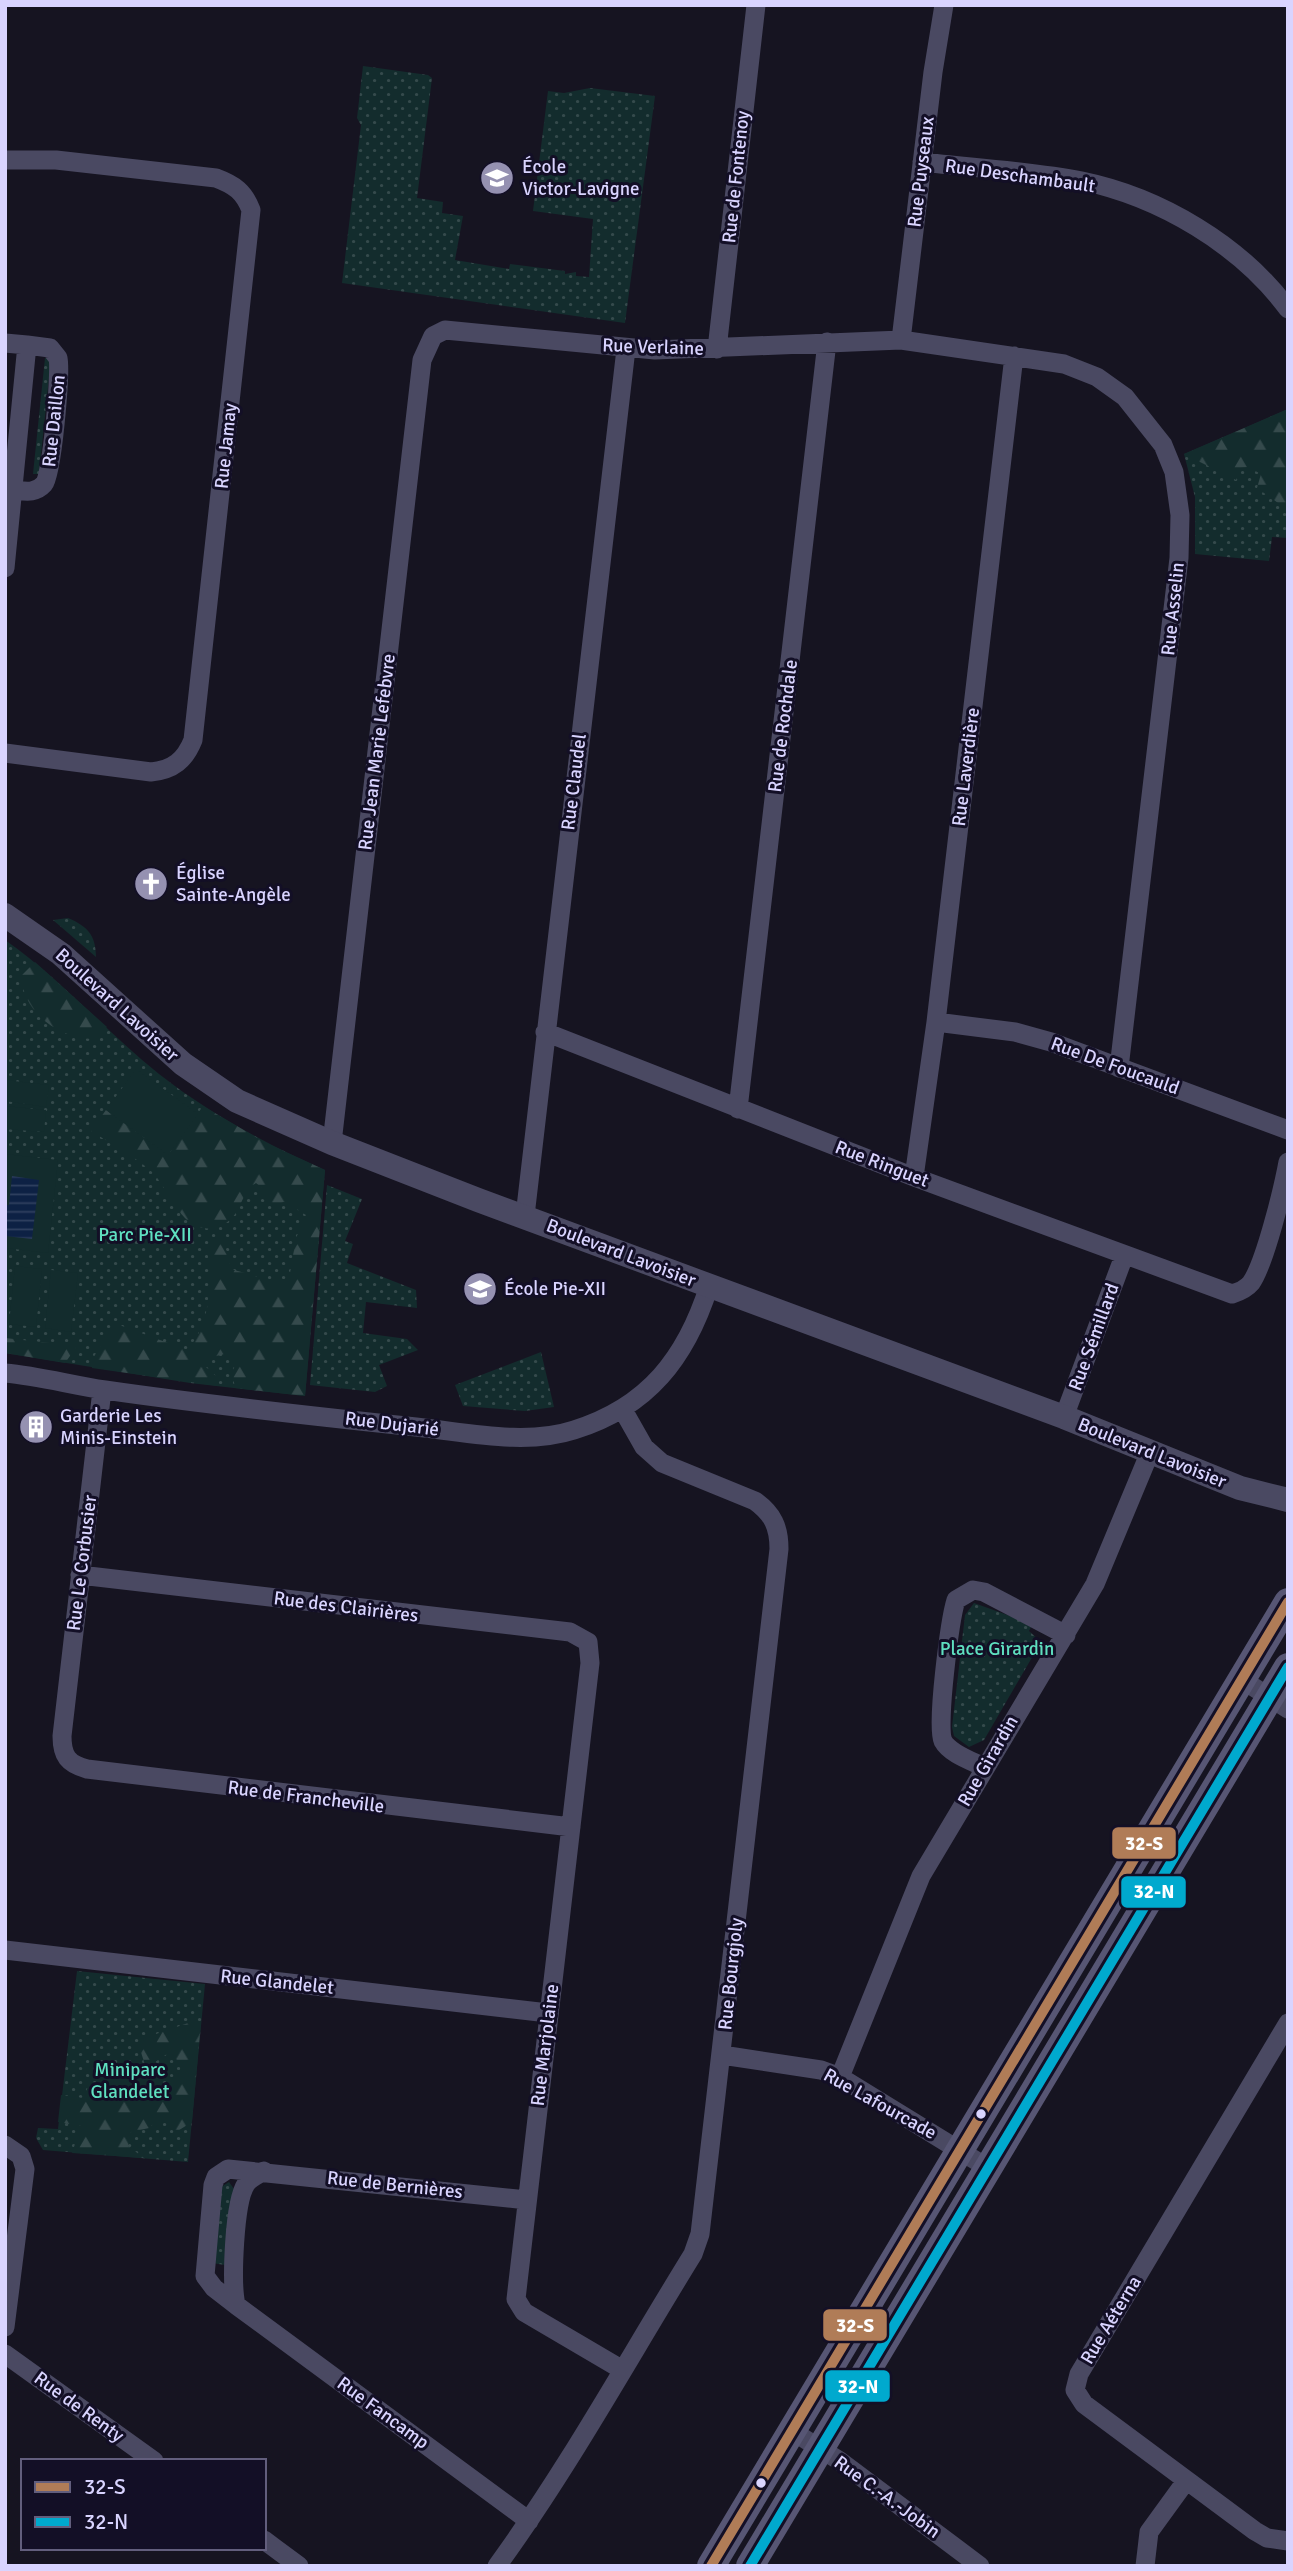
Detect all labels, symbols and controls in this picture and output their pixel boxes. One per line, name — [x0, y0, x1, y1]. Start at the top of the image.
street label: Rue de Fontenoy — [717, 109, 755, 245]
street label: Rue Puyseaux — [902, 115, 940, 229]
street label: Rue Deschambault — [943, 154, 1097, 198]
place label: École Victor-Lavigne — [522, 155, 640, 201]
school or university icon: École Victor-Lavigne — [478, 159, 516, 197]
street label: Rue Verlaine — [602, 333, 704, 361]
street label: Rue Daillon — [37, 374, 71, 468]
street label: Rue Jamay — [210, 402, 242, 490]
street label: Rue Asselin — [1156, 561, 1190, 657]
street label: Rue Jean Marie Lefebvre — [353, 652, 401, 852]
street label: Rue de Rochdale — [763, 658, 803, 794]
street label: Rue Laverdière — [947, 706, 985, 828]
street label: Rue Claudel — [556, 732, 592, 832]
place label: Église Sainte-Angèle — [176, 861, 291, 907]
church icon: Église Sainte-Angèle — [132, 865, 170, 903]
street label: Boulevard Lavoisier — [50, 943, 184, 1067]
street label: Rue De Foucauld — [1047, 1032, 1183, 1100]
street label: Rue Ringuet — [832, 1135, 933, 1193]
street label: Boulevard Lavoisier — [543, 1213, 699, 1293]
park label: Parc Pie-XII — [98, 1223, 192, 1247]
school or university icon: École Pie-XII — [461, 1270, 499, 1308]
place label: École Pie-XII — [504, 1277, 606, 1301]
street label: Rue Sémillard — [1063, 1280, 1125, 1394]
place label: Garderie Les Minis-Einstein — [60, 1404, 177, 1450]
street label: Rue Dujarié — [344, 1406, 440, 1442]
building icon: Garderie Les Minis-Einstein — [17, 1408, 55, 1446]
street label: Boulevard Lavoisier — [1074, 1412, 1230, 1494]
street label: Rue Le Corbusier — [62, 1494, 102, 1632]
street label: Rue des Clairières — [272, 1586, 420, 1628]
park label: Place Girardin — [940, 1637, 1054, 1661]
street label: Rue Girardin — [952, 1711, 1024, 1811]
street label: Rue de Francheville — [226, 1775, 386, 1819]
line badge: 32-S — [1111, 1826, 1177, 1860]
text: 32-S — [1125, 1832, 1164, 1856]
line badge: 32-N — [1120, 1875, 1187, 1909]
text: 32-N — [1134, 1880, 1174, 1904]
street label: Rue Bourgjoly — [713, 1916, 749, 2031]
street label: Rue Glandelet — [219, 1964, 335, 2000]
street label: Rue Marjolaine — [526, 1983, 564, 2107]
park label: Miniparc Glandelet — [91, 2058, 170, 2104]
street label: Rue Lafourcade — [819, 2063, 941, 2145]
unlabelled marker — [974, 2107, 988, 2121]
street label: Rue de Bernières — [326, 2166, 464, 2204]
street label: Rue Aéterna — [1075, 2271, 1147, 2369]
line badge: 32-S — [822, 2308, 888, 2342]
text: 32-S — [836, 2314, 875, 2338]
street label: Rue de Renty — [29, 2366, 129, 2448]
line badge: 32-N — [824, 2369, 891, 2403]
street label: Rue Fancamp — [332, 2372, 434, 2454]
text: 32-N — [838, 2375, 878, 2399]
street label: Rue C.-A.-Jobin — [829, 2450, 945, 2544]
legend — [21, 2459, 266, 2550]
text: 32-S — [84, 2474, 126, 2500]
unlabelled marker — [754, 2476, 768, 2490]
text: 32-N — [84, 2509, 128, 2535]

